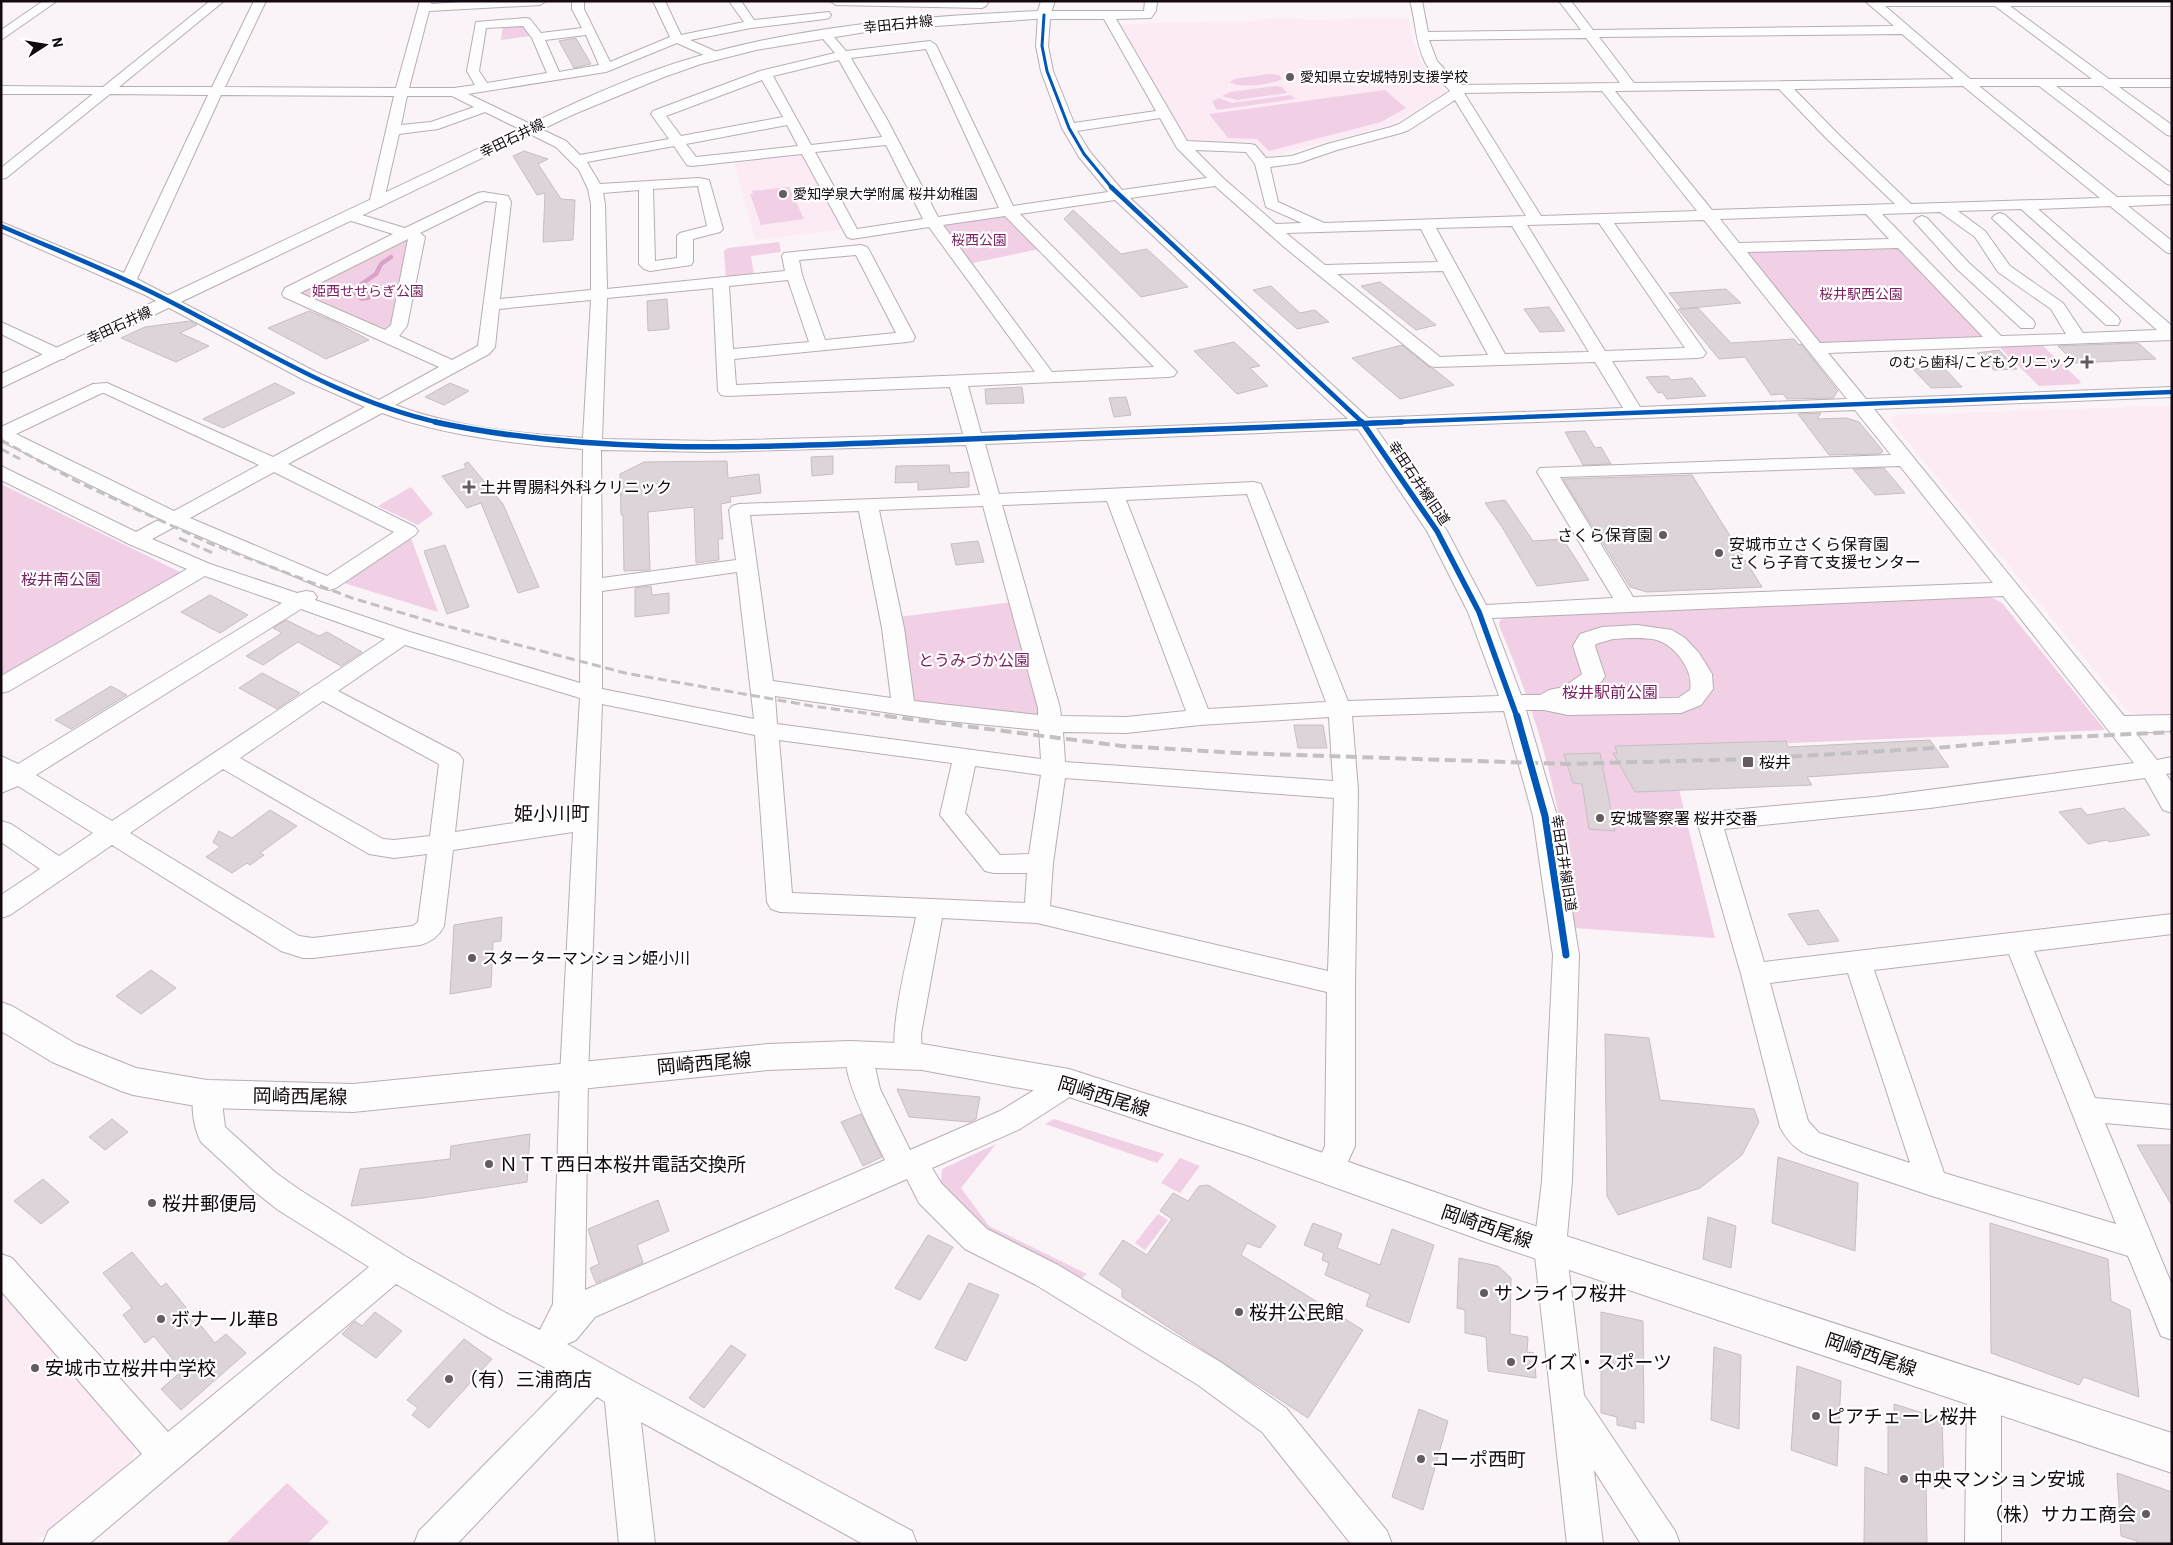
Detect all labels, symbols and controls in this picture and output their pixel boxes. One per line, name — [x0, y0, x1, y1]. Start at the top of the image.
street label: 幸田石井線 — [862, 11, 934, 37]
north arrow — [20, 20, 70, 70]
text: N — [48, 35, 68, 49]
place label: 愛知県立安城特別支援学校 — [1300, 68, 1468, 86]
marker: 愛知県立安城特別支援学校 — [1284, 71, 1296, 83]
street label: 幸田石井線 — [477, 115, 547, 161]
place label: 愛知学泉大学附属 桜井幼稚園 — [793, 185, 978, 203]
marker: 愛知学泉大学附属 桜井幼稚園 — [777, 188, 789, 200]
park label: 桜西公園 — [951, 231, 1007, 249]
park label: 姫西せせらぎ公園 — [312, 282, 424, 300]
park label: 桜井駅西公園 — [1819, 285, 1903, 303]
street label: 幸田石井線 — [83, 302, 155, 348]
place label: のむら歯科/こどもクリニック — [1889, 353, 2076, 371]
marker: のむら歯科/こどもクリニック — [2080, 355, 2094, 369]
street label: 幸田石井線旧道 — [1384, 437, 1454, 529]
place label: 土井胃腸科外科クリニック — [480, 477, 672, 497]
marker: 土井胃腸科外科クリニック — [462, 480, 476, 494]
place label: さくら保育園 — [1557, 525, 1653, 545]
marker: さくら保育園 — [1657, 529, 1669, 541]
place label: 安城市立さくら保育園 さくら子育て支援センター — [1729, 534, 1921, 572]
marker: 安城市立さくら保育園 さくら子育て支援センター — [1713, 547, 1725, 559]
park label: 桜井南公園 — [21, 569, 101, 589]
park label: とうみづか公園 — [918, 650, 1030, 670]
park label: 桜井駅前公園 — [1562, 682, 1658, 702]
place label: 桜井 — [1759, 752, 1791, 772]
marker: 桜井 — [1741, 755, 1755, 769]
district label: 姫小川町 — [514, 801, 590, 825]
place label: 安城警察署 桜井交番 — [1610, 808, 1758, 828]
marker: 安城警察署 桜井交番 — [1594, 812, 1606, 824]
street label: 幸田石井線旧道 — [1547, 813, 1581, 913]
place label: スターターマンション姫小川 — [482, 948, 690, 968]
marker: スターターマンション姫小川 — [466, 952, 478, 964]
street label: 岡崎西尾線 — [656, 1047, 752, 1079]
street label: 岡崎西尾線 — [1055, 1071, 1153, 1121]
street label: 岡崎西尾線 — [252, 1083, 348, 1109]
place label: ＮＴＴ西日本桜井電話交換所 — [499, 1152, 746, 1176]
marker: ＮＴＴ西日本桜井電話交換所 — [483, 1158, 495, 1170]
place label: 桜井郵便局 — [162, 1191, 257, 1215]
marker: 桜井郵便局 — [146, 1197, 158, 1209]
street label: 岡崎西尾線 — [1438, 1199, 1536, 1253]
place label: サンライフ桜井 — [1494, 1281, 1627, 1305]
marker: サンライフ桜井 — [1478, 1287, 1490, 1299]
place label: 桜井公民館 — [1249, 1300, 1344, 1324]
marker: 桜井公民館 — [1233, 1306, 1245, 1318]
place label: ボナール華B — [171, 1307, 278, 1331]
marker: ボナール華B — [155, 1313, 167, 1325]
street label: 岡崎西尾線 — [1822, 1327, 1920, 1381]
place label: ワイズ・スポーツ — [1521, 1350, 1672, 1374]
place label: 安城市立桜井中学校 — [45, 1356, 216, 1380]
marker: ワイズ・スポーツ — [1505, 1356, 1517, 1368]
marker: 安城市立桜井中学校 — [29, 1362, 41, 1374]
place label: （有）三浦商店 — [459, 1367, 592, 1391]
marker: （有）三浦商店 — [443, 1373, 455, 1385]
place label: ピアチェーレ桜井 — [1826, 1404, 1978, 1428]
marker: ピアチェーレ桜井 — [1810, 1410, 1822, 1422]
place label: コーポ西町 — [1431, 1447, 1526, 1471]
marker: コーポ西町 — [1415, 1453, 1427, 1465]
place label: 中央マンション安城 — [1914, 1467, 2085, 1491]
marker: 中央マンション安城 — [1898, 1473, 1910, 1485]
place label: （株）サカエ商会 — [1984, 1502, 2136, 1526]
marker: （株）サカエ商会 — [2140, 1508, 2152, 1520]

